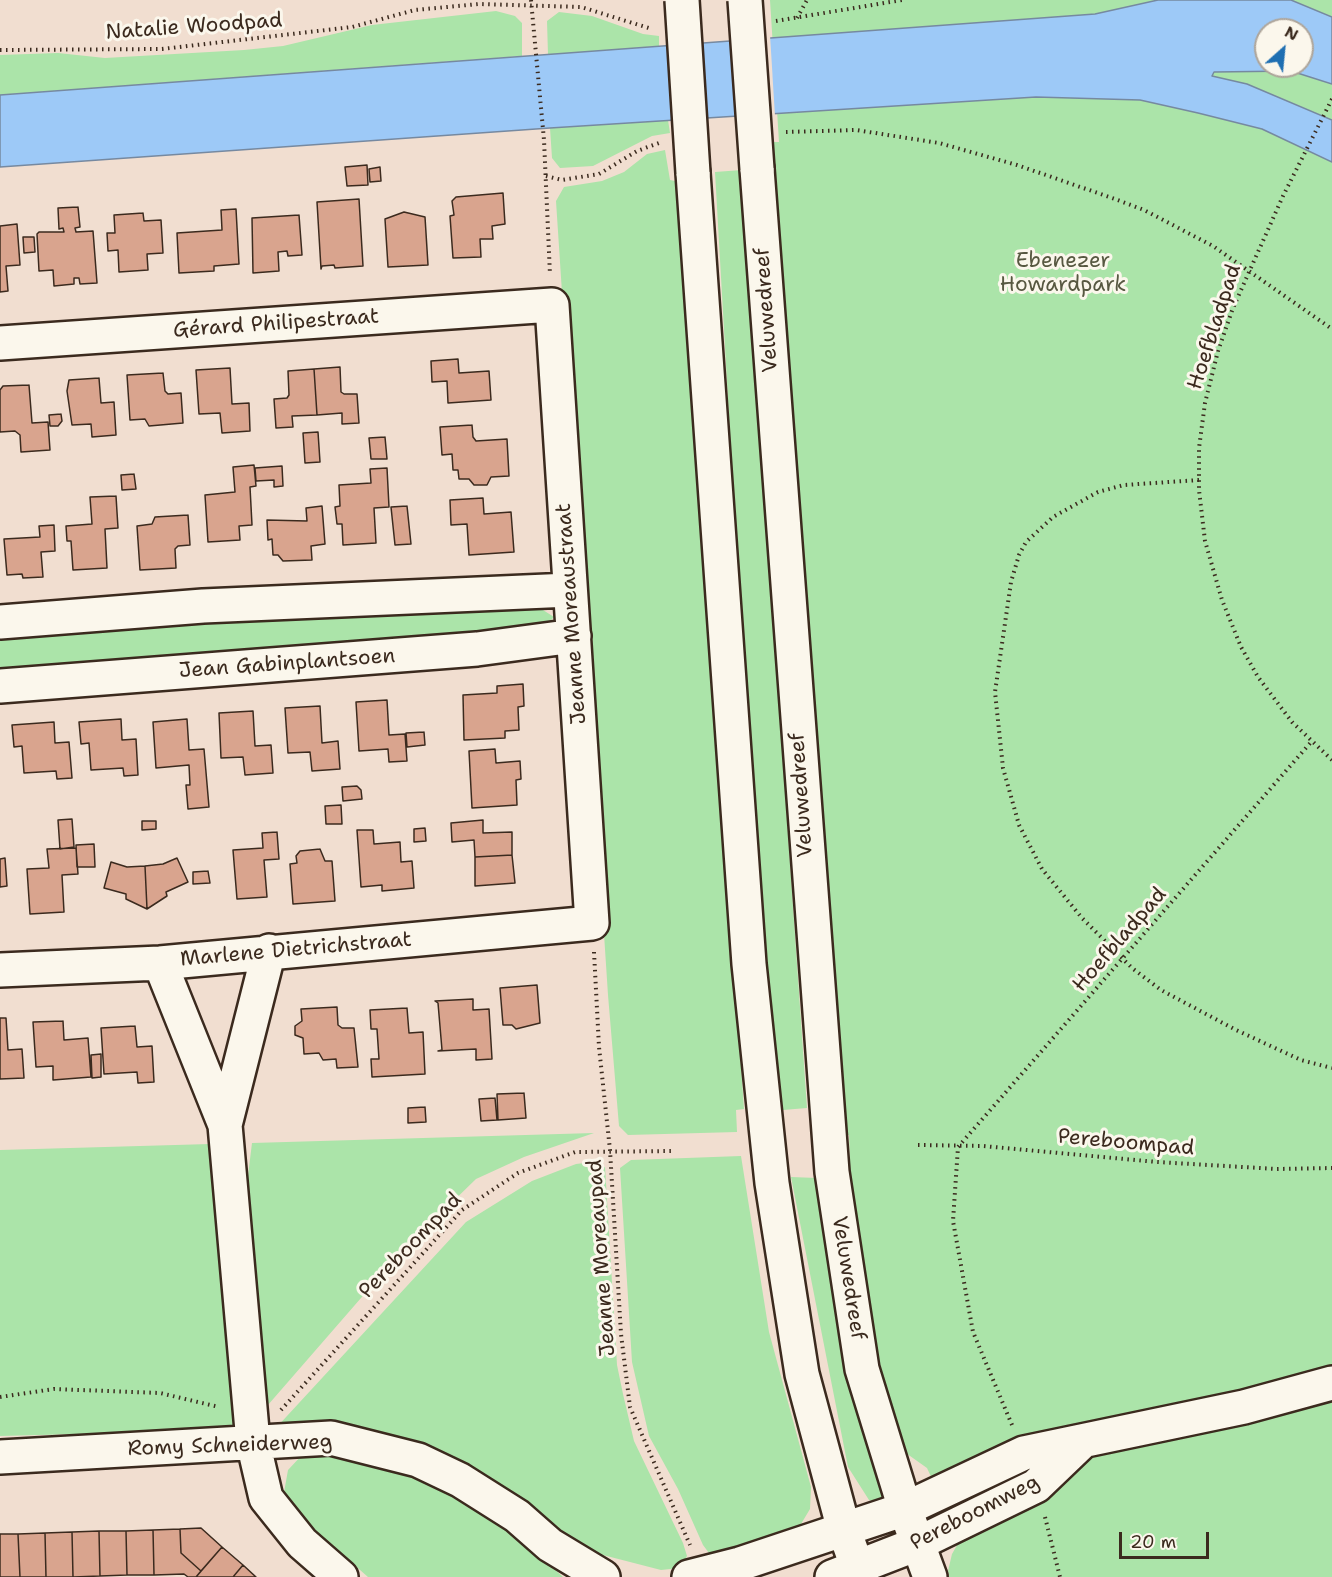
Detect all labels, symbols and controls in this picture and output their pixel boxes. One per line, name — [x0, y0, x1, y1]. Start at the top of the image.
street label: Natalie Woodpad — [105, 8, 283, 46]
north arrow — [1254, 18, 1314, 78]
text: N — [1281, 21, 1302, 46]
street label: Veluwedreef — [750, 247, 784, 373]
park label: Ebenezer Howardpark — [1000, 249, 1126, 299]
street label: Hoefbladpad — [1183, 261, 1247, 393]
street label: Gérard Philipestraat — [172, 304, 380, 344]
street label: Jeanne Moreaustraat — [552, 502, 592, 726]
street label: Jean Gabinplantsoen — [178, 644, 396, 684]
street label: Veluwedreef — [785, 732, 819, 858]
street label: Hoefbladpad — [1068, 883, 1172, 997]
street label: Marlene Dietrichstraat — [179, 927, 413, 973]
street label: Pereboompad — [1057, 1124, 1195, 1162]
street label: Jeanne Moreaupad — [583, 1159, 621, 1357]
street label: Pereboompad — [354, 1188, 468, 1304]
street label: Veluwedreef — [826, 1214, 870, 1342]
street label: Romy Schneiderweg — [127, 1430, 333, 1462]
street label: Pereboomweg — [906, 1470, 1044, 1556]
scale bar — [1122, 1520, 1212, 1558]
text: 20 m — [1130, 1530, 1176, 1554]

